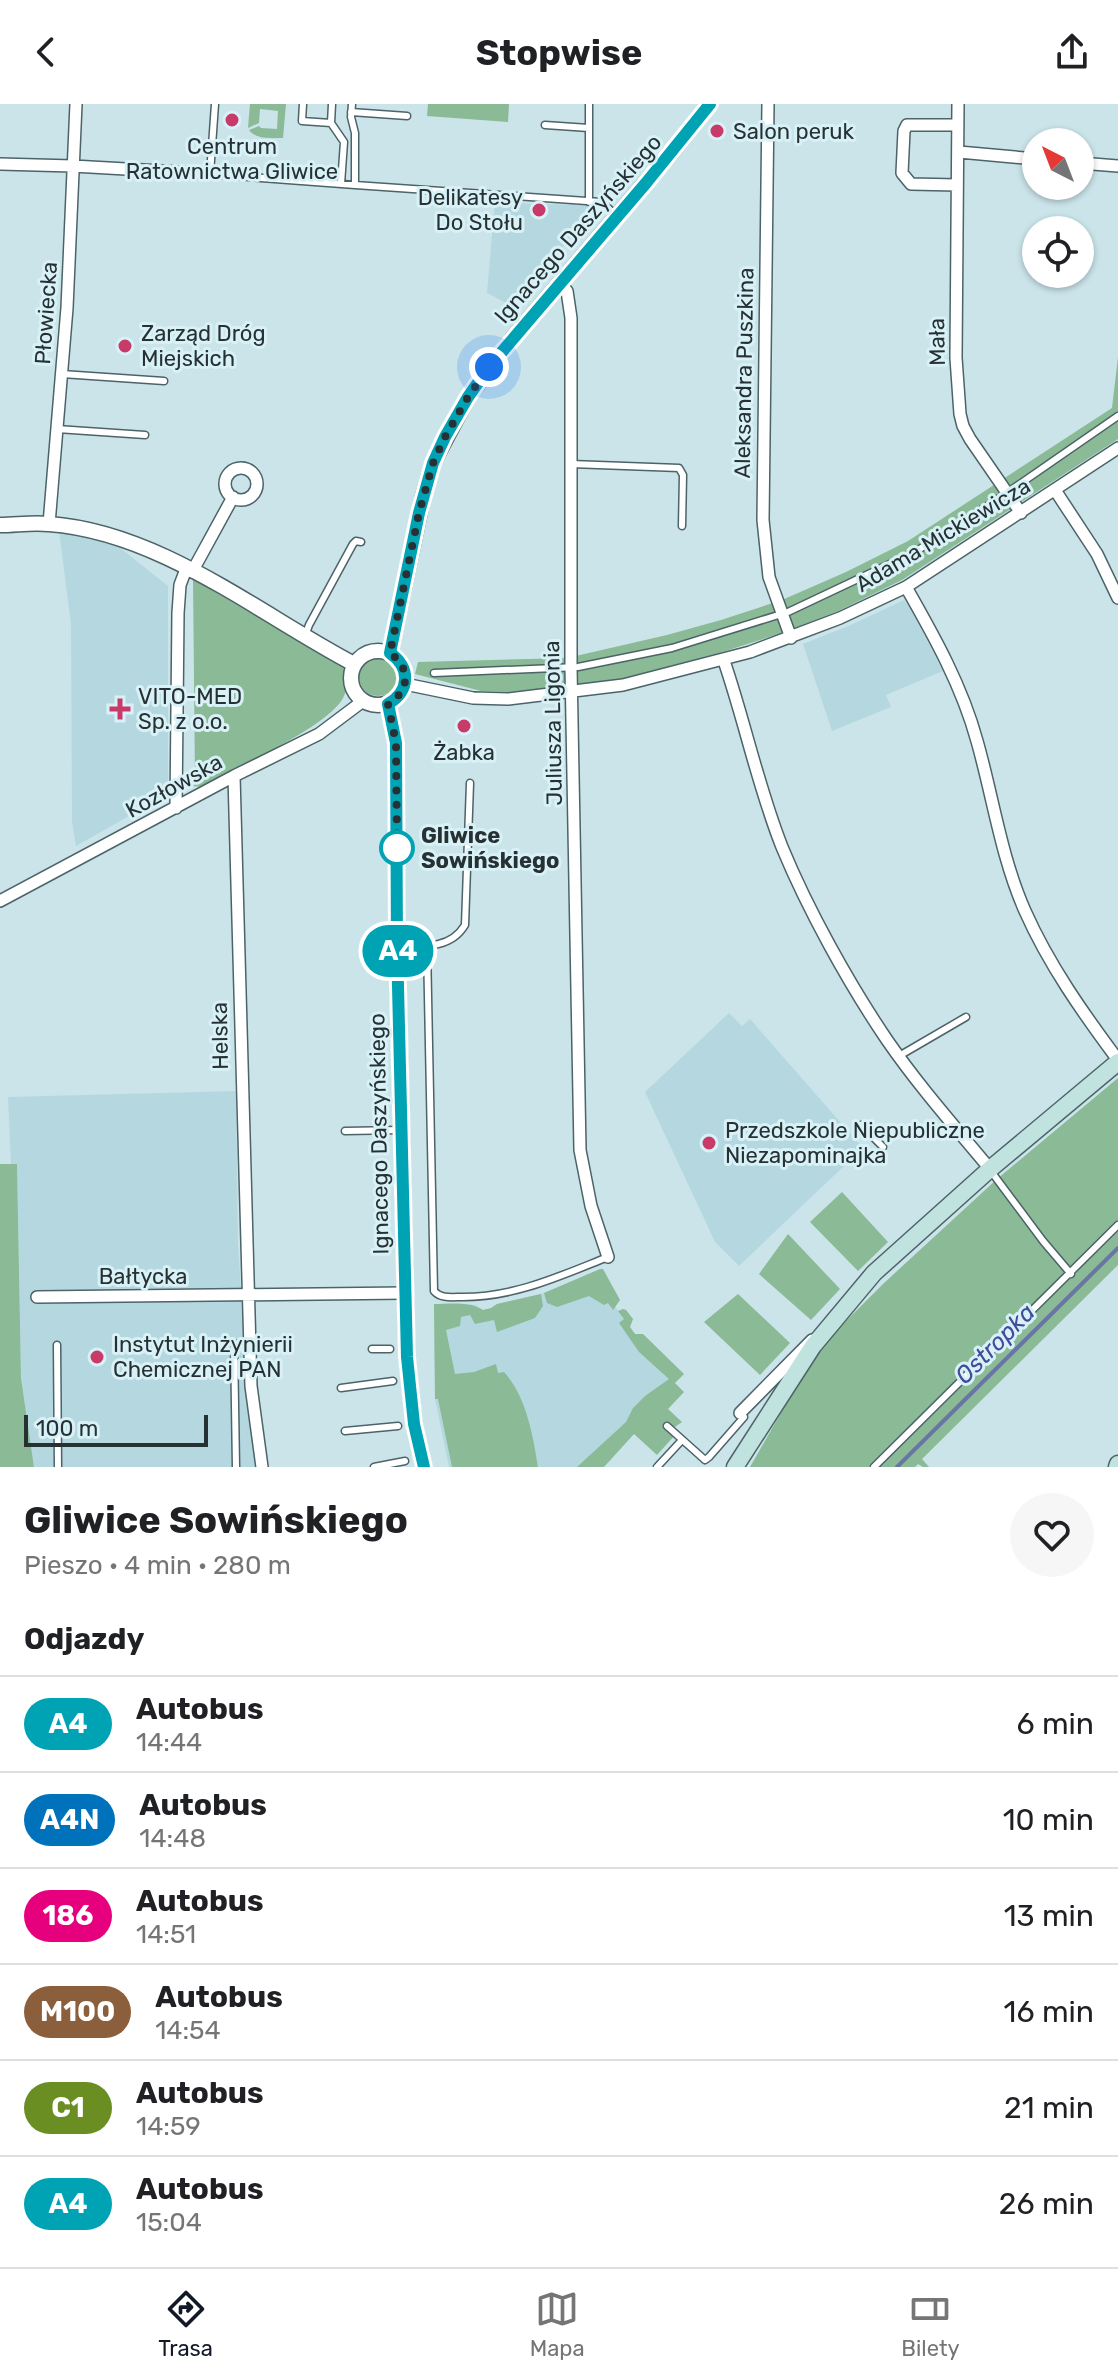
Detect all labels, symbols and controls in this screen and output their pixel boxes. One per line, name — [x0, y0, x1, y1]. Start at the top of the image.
icon: back — [24, 30, 68, 74]
icon: share — [1050, 30, 1094, 74]
text: Stopwise — [476, 31, 642, 74]
marker: Centrum Ratownictwa Gliwice — [223, 111, 241, 129]
place label: Salon peruk — [733, 118, 855, 145]
marker: Salon peruk — [708, 122, 726, 140]
north arrow — [1022, 128, 1094, 200]
map controls — [1022, 128, 1094, 288]
street label: Ignacego Daszyńskiego — [489, 129, 667, 329]
place label: Centrum Ratownictwa Gliwice — [126, 133, 338, 185]
place label: Delikatesy Do Stołu — [418, 184, 523, 236]
marker: Delikatesy Do Stołu — [530, 201, 548, 219]
button: locate — [1022, 216, 1094, 288]
street label: Płowiecka — [29, 261, 63, 365]
street label: Aleksandra Puszkina — [729, 267, 759, 479]
street label: Mała — [923, 318, 951, 366]
place label: Zarząd Dróg Miejskich — [141, 320, 266, 372]
marker: Zarząd Dróg Miejskich — [116, 337, 134, 355]
your location — [469, 347, 509, 387]
street label: Adama Mickiewicza — [851, 472, 1035, 598]
street label: Juliusza Ligonia — [538, 640, 568, 806]
place label: VITO-MED Sp. z o.o. — [138, 683, 242, 735]
marker: VITO-MED Sp. z o.o. — [109, 698, 131, 720]
marker: Żabka — [455, 717, 473, 735]
place label: Żabka — [433, 739, 495, 766]
street label: Kozłowska — [121, 748, 227, 824]
place label: Gliwice Sowińskiego — [421, 822, 559, 874]
marker: Gliwice Sowińskiego — [380, 831, 414, 865]
line badge: A4 — [362, 925, 434, 977]
text: A4 — [378, 934, 418, 967]
street label: Helska — [206, 1002, 234, 1070]
street label: Ignacego Daszyńskiego — [363, 1013, 395, 1255]
place label: Przedszkole Niepubliczne Niezapominajka — [725, 1117, 985, 1169]
marker: Przedszkole Niepubliczne Niezapominajka — [700, 1134, 718, 1152]
street label: Bałtycka — [99, 1263, 187, 1290]
water label: Ostropka — [949, 1298, 1041, 1390]
place label: Instytut Inżynierii Chemicznej PAN — [113, 1331, 293, 1383]
marker: Instytut Inżynierii Chemicznej PAN — [88, 1348, 106, 1366]
scale bar — [24, 1411, 208, 1447]
text: 100 m — [36, 1415, 98, 1442]
button: heart — [1010, 1493, 1094, 1577]
text: Gliwice Sowińskiego — [24, 1497, 408, 1543]
text: Pieszo · 4 min · 280 m — [24, 1550, 291, 1581]
text: Odjazdy — [24, 1621, 144, 1657]
text: Autobus — [136, 1691, 264, 1727]
text: 6 min — [1016, 1706, 1094, 1742]
text: A4 — [48, 1707, 88, 1740]
text: 14:44 — [136, 1727, 202, 1758]
text: Autobus — [139, 1787, 267, 1823]
text: 10 min — [1003, 1802, 1094, 1838]
text: A4N — [40, 1803, 99, 1836]
text: 14:48 — [139, 1823, 206, 1854]
text: Autobus — [136, 1883, 264, 1919]
text: 13 min — [1004, 1898, 1094, 1934]
text: 186 — [42, 1899, 94, 1932]
text: 14:51 — [136, 1919, 196, 1950]
text: Autobus — [155, 1979, 283, 2015]
text: 16 min — [1004, 1994, 1094, 2030]
text: M100 — [40, 1995, 115, 2028]
text: 14:54 — [155, 2015, 221, 2046]
text: Autobus — [136, 2075, 264, 2111]
text: 21 min — [1004, 2090, 1094, 2126]
text: C1 — [51, 2091, 85, 2124]
text: 14:59 — [136, 2111, 201, 2142]
text: Autobus — [136, 2171, 264, 2207]
text: 26 min — [999, 2186, 1094, 2222]
text: A4 — [48, 2187, 88, 2220]
text: 15:04 — [136, 2207, 202, 2238]
tab: Trasa — [158, 2287, 213, 2362]
tab: Mapa — [530, 2287, 585, 2362]
tab: Bilety — [901, 2287, 960, 2362]

